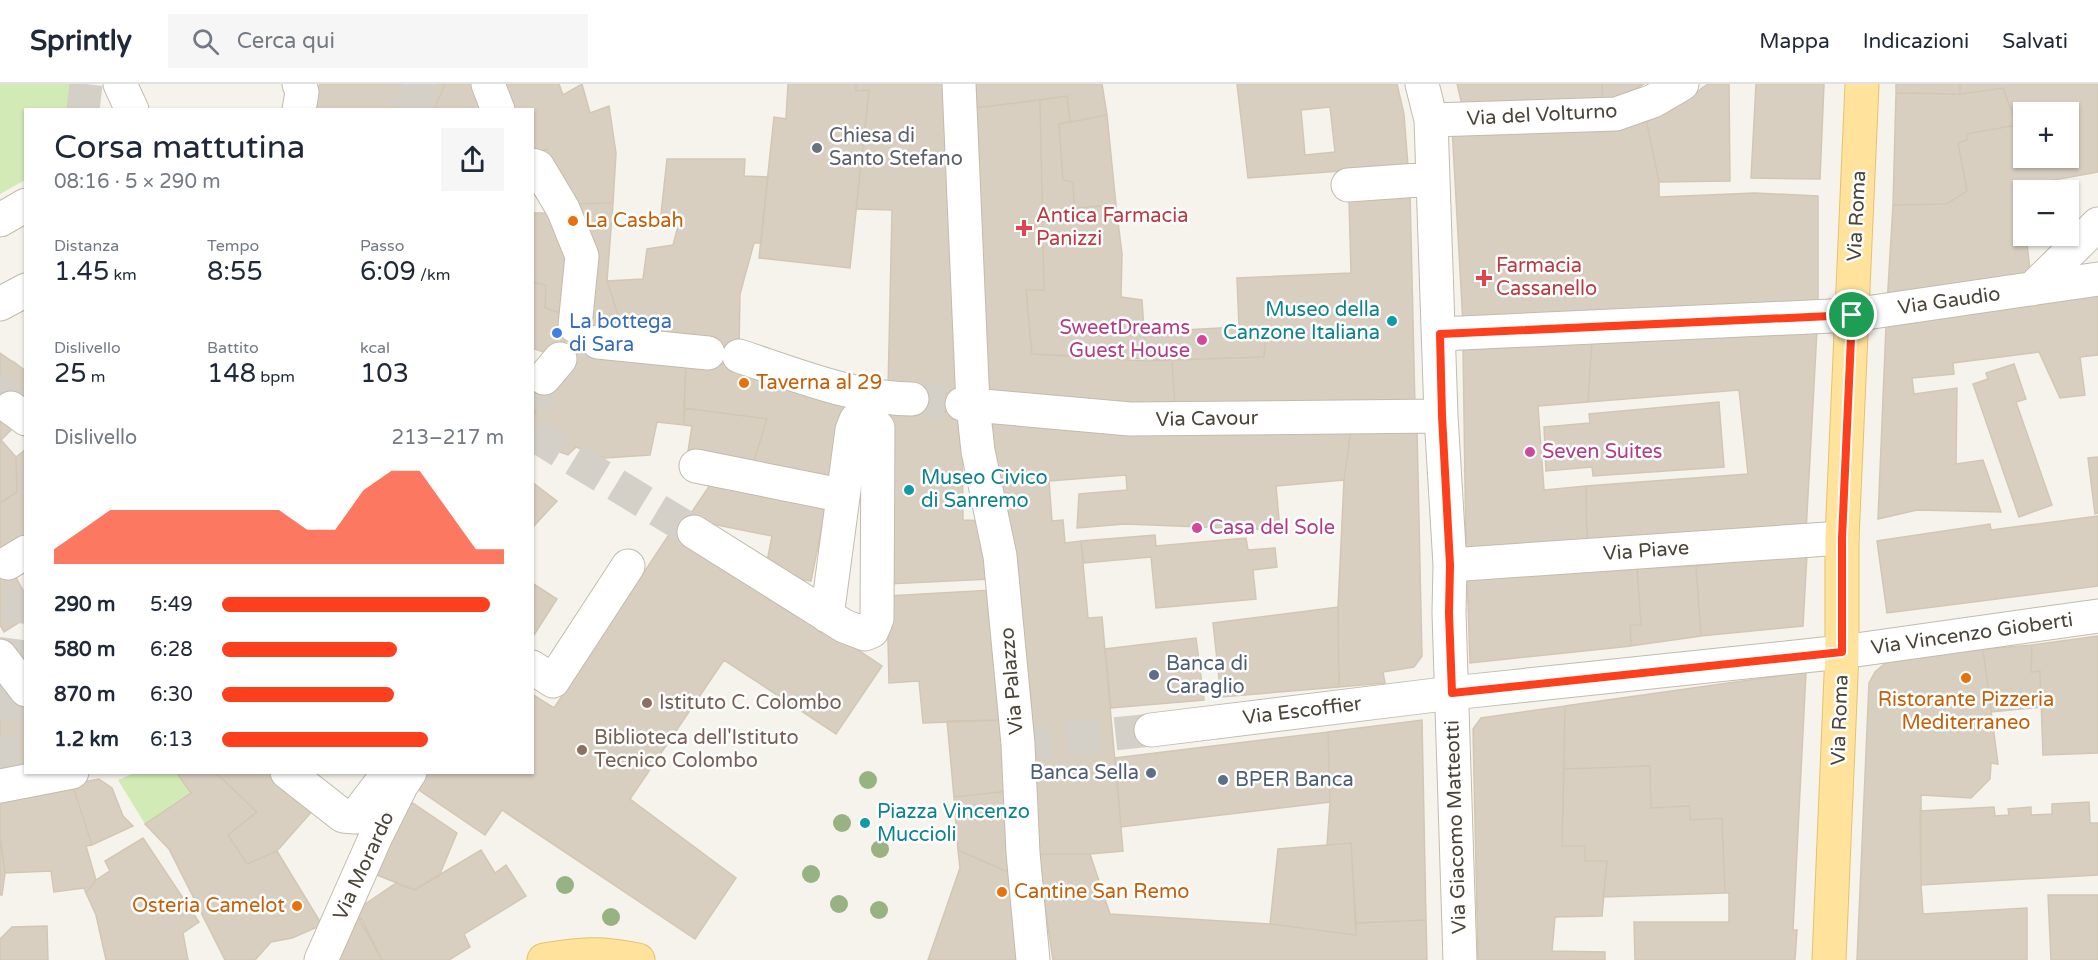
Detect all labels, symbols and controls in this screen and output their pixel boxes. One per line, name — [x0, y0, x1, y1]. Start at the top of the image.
search box — [168, 14, 588, 68]
text: Sprintly — [30, 24, 132, 58]
icon: search — [189, 25, 222, 58]
text: Cerca qui — [237, 28, 335, 54]
text: Mappa — [1759, 29, 1830, 54]
text: Indicazioni — [1863, 29, 1969, 54]
text: Salvati — [2002, 29, 2068, 54]
street label: Via del Volturno — [1466, 99, 1618, 131]
map controls — [2013, 102, 2079, 246]
button: + — [2013, 102, 2079, 168]
place label: Chiesa di Santo Stefano — [829, 124, 963, 171]
text: Corsa mattutina — [54, 128, 305, 167]
button: share — [441, 128, 504, 191]
marker: Chiesa di Santo Stefano — [810, 141, 824, 155]
text: 08:16 · 5 × 290 m — [54, 170, 221, 194]
street label: Via Roma — [1843, 170, 1871, 262]
button: − — [2013, 180, 2079, 246]
place label: Antica Farmacia Panizzi — [1036, 204, 1188, 251]
place label: La Casbah — [585, 209, 684, 233]
marker: La Casbah — [566, 214, 580, 228]
marker: Antica Farmacia Panizzi — [1017, 221, 1031, 235]
text: Distanza — [54, 236, 119, 256]
text: Tempo — [207, 236, 259, 256]
text: Passo — [360, 236, 404, 256]
place label: Farmacia Cassanello — [1496, 254, 1597, 301]
text: 1.45 — [54, 256, 109, 287]
text: 8:55 — [207, 256, 263, 287]
text: 6:09 — [360, 256, 416, 287]
text: km — [109, 265, 137, 285]
text: /km — [416, 265, 450, 285]
marker: Farmacia Cassanello — [1477, 271, 1491, 285]
street label: Via Gaudio — [1896, 282, 2002, 320]
pin — [1826, 289, 1877, 340]
place label: Museo della Canzone Italiana — [1223, 298, 1380, 345]
icon: arrive — [1835, 298, 1868, 331]
place label: La bottega di Sara — [569, 310, 672, 357]
marker: Museo della Canzone Italiana — [1385, 314, 1399, 328]
place label: SweetDreams Guest House — [1060, 316, 1190, 363]
marker: La bottega di Sara — [550, 326, 564, 340]
marker: SweetDreams Guest House — [1195, 333, 1209, 347]
text: Dislivello — [54, 338, 121, 358]
text: Battito — [207, 338, 259, 358]
text: kcal — [360, 338, 390, 358]
text: 25 — [54, 358, 87, 389]
text: 148 — [207, 358, 256, 389]
text: 103 — [360, 358, 409, 389]
text: m — [87, 367, 106, 387]
text: bpm — [256, 367, 295, 387]
place label: Taverna al 29 — [756, 371, 882, 395]
marker: Taverna al 29 — [737, 376, 751, 390]
street label: Via Cavour — [1156, 406, 1259, 432]
text: Dislivello — [54, 426, 137, 450]
text: 213–217 m — [391, 426, 504, 450]
place label: Seven Suites — [1542, 440, 1662, 464]
marker: Seven Suites — [1523, 445, 1537, 459]
place label: Museo Civico di Sanremo — [921, 466, 1048, 513]
marker: Museo Civico di Sanremo — [902, 483, 916, 497]
place label: Casa del Sole — [1209, 516, 1335, 540]
marker: Casa del Sole — [1190, 521, 1204, 535]
street label: Via Piave — [1602, 536, 1690, 566]
text: 290 m — [54, 593, 115, 617]
text: 5:49 — [150, 593, 193, 617]
street label: Via Vincenzo Gioberti — [1869, 608, 2075, 660]
street label: Via Palazzo — [995, 626, 1029, 736]
text: 580 m — [54, 638, 115, 662]
text: 6:28 — [150, 638, 193, 662]
place label: Banca di Caraglio — [1166, 652, 1248, 699]
marker: Banca di Caraglio — [1147, 668, 1161, 682]
marker: Ristorante Pizzeria Mediterraneo — [1959, 671, 1973, 685]
street label: Via Roma — [1826, 674, 1854, 766]
text: 870 m — [54, 683, 115, 707]
text: 6:30 — [150, 683, 193, 707]
place label: Ristorante Pizzeria Mediterraneo — [1878, 688, 2054, 735]
place label: Istituto C. Colombo — [659, 691, 842, 715]
street label: Via Escoffier — [1241, 692, 1363, 730]
marker: Istituto C. Colombo — [640, 696, 654, 710]
street label: Via Giacomo Matteotti — [1440, 720, 1472, 934]
place label: Biblioteca dell'Istituto Tecnico Colombo — [594, 726, 799, 773]
text: 1.2 km — [54, 728, 119, 752]
text: 6:13 — [150, 728, 193, 752]
marker: Biblioteca dell'Istituto Tecnico Colombo — [575, 743, 589, 757]
place label: Banca Sella — [1030, 761, 1139, 785]
marker: Banca Sella — [1144, 766, 1158, 780]
place label: BPER Banca — [1235, 768, 1354, 792]
marker: BPER Banca — [1216, 773, 1230, 787]
place label: Piazza Vincenzo Muccioli — [877, 800, 1030, 847]
street label: Via Morardo — [328, 808, 400, 924]
marker: Piazza Vincenzo Muccioli — [858, 816, 872, 830]
place label: Cantine San Remo — [1014, 880, 1189, 904]
marker: Cantine San Remo — [995, 885, 1009, 899]
place label: Osteria Camelot — [132, 894, 285, 918]
marker: Osteria Camelot — [290, 899, 304, 913]

